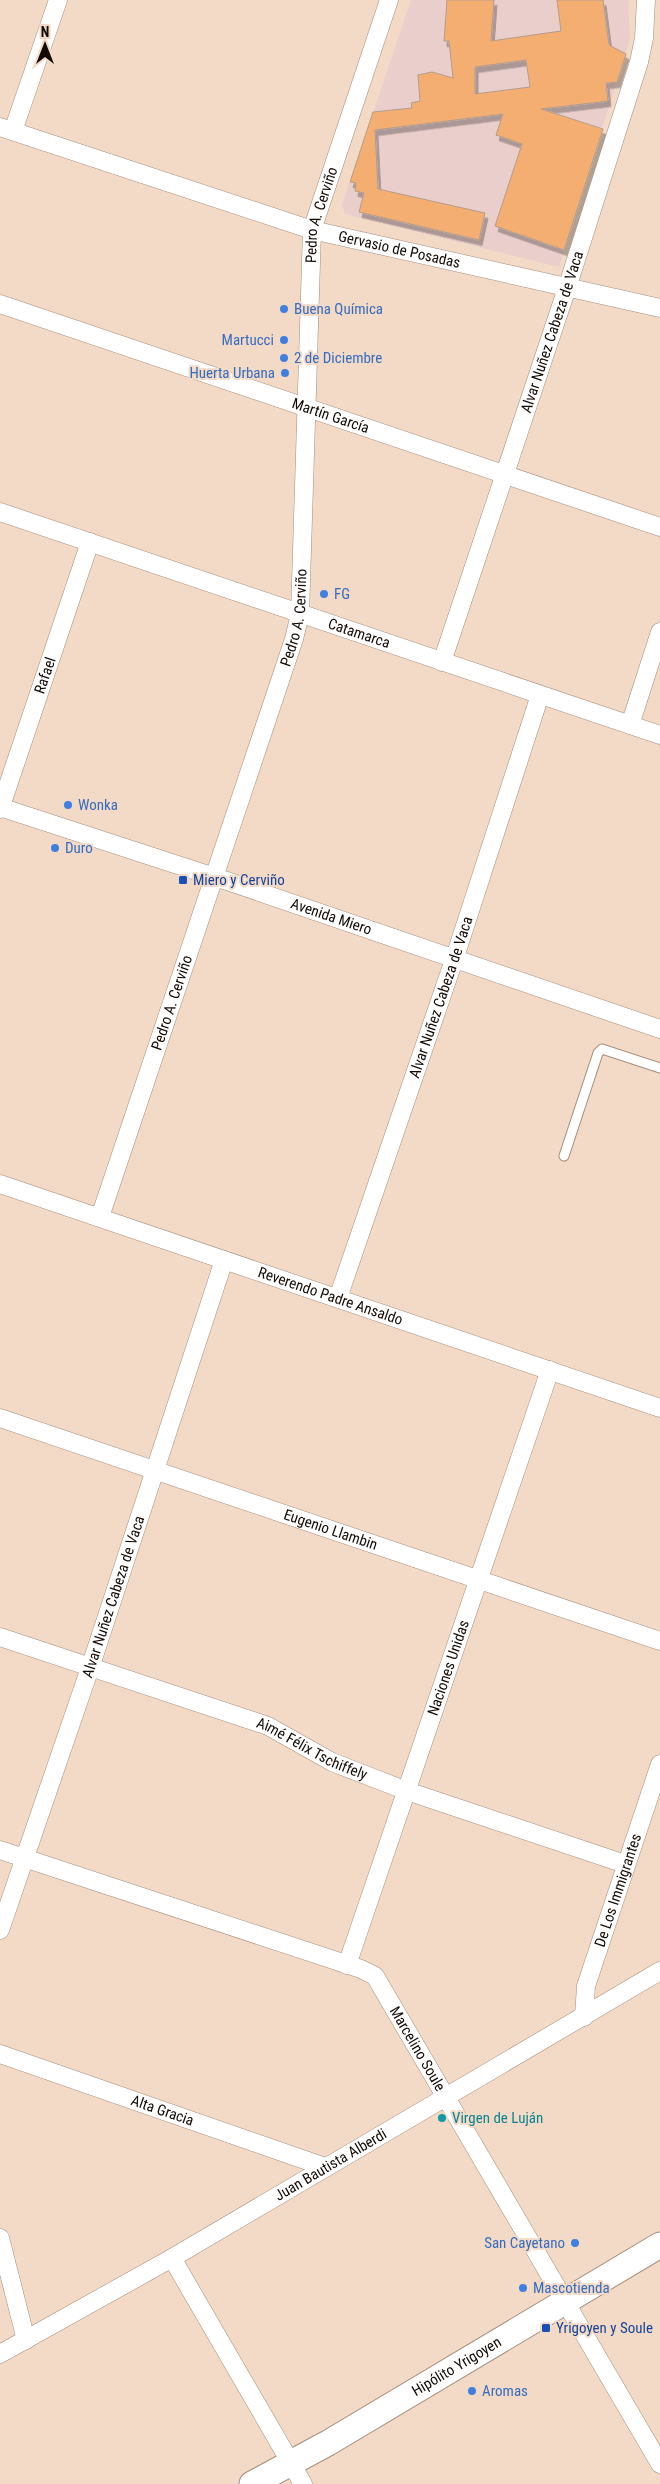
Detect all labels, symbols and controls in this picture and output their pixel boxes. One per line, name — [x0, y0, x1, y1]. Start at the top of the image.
north arrow — [20, 20, 70, 70]
text: N — [41, 24, 49, 40]
street label: Pedro A. Cerviño — [302, 165, 341, 263]
street label: Gervasio de Posadas — [337, 227, 462, 272]
street label: Alvar Nuñez Cabeza de Vaca — [517, 249, 587, 415]
place label: Buena Química — [294, 300, 383, 318]
marker: Buena Química — [278, 303, 290, 315]
place label: Martucci — [222, 331, 274, 349]
marker: Martucci — [278, 334, 290, 346]
place label: 2 de Diciembre — [294, 349, 382, 367]
marker: 2 de Diciembre — [278, 352, 290, 364]
place label: Huerta Urbana — [189, 364, 275, 382]
marker: Huerta Urbana — [279, 367, 291, 379]
street label: Martín García — [290, 394, 372, 437]
street label: Pedro A. Cerviño — [276, 569, 310, 669]
place label: FG — [334, 585, 350, 603]
marker: FG — [318, 588, 330, 600]
street label: Catamarca — [326, 614, 392, 652]
street label: Rafael — [31, 655, 60, 696]
place label: Wonka — [78, 796, 118, 814]
marker: Wonka — [62, 799, 74, 811]
place label: Duro — [65, 839, 93, 857]
marker: Duro — [49, 842, 61, 854]
place label: Miero y Cerviño — [193, 871, 285, 889]
marker: Miero y Cerviño — [177, 874, 189, 886]
street label: Avenida Miero — [289, 894, 374, 939]
street label: Alvar Nuñez Cabeza de Vaca — [405, 914, 477, 1080]
street label: Pedro A. Cerviño — [148, 953, 196, 1053]
street label: Reverendo Padre Ansaldo — [256, 1263, 405, 1329]
street label: Eugenio Llambin — [281, 1506, 380, 1554]
street label: Alvar Nuñez Cabeza de Vaca — [78, 1514, 148, 1680]
street label: Naciones Unidas — [424, 1618, 473, 1718]
street label: Aimé Félix Tschiffely — [254, 1714, 370, 1784]
street label: De Los Immigrantes — [591, 1831, 645, 1949]
street label: Marcelino Soule — [386, 2003, 449, 2094]
street label: Alta Gracia — [129, 2091, 196, 2130]
place label: Virgen de Luján — [452, 2109, 543, 2127]
marker: Virgen de Luján — [436, 2112, 448, 2124]
street label: Juan Bautista Alberdi — [271, 2125, 390, 2205]
place label: San Cayetano — [484, 2234, 565, 2252]
marker: San Cayetano — [569, 2237, 581, 2249]
place label: Mascotienda — [533, 2279, 610, 2297]
marker: Mascotienda — [517, 2282, 529, 2294]
place label: Yrigoyen y Soule — [556, 2319, 653, 2337]
marker: Yrigoyen y Soule — [540, 2322, 552, 2334]
street label: Hipólito Yrigoyen — [409, 2333, 504, 2400]
place label: Aromas — [482, 2382, 528, 2400]
marker: Aromas — [466, 2385, 478, 2397]

